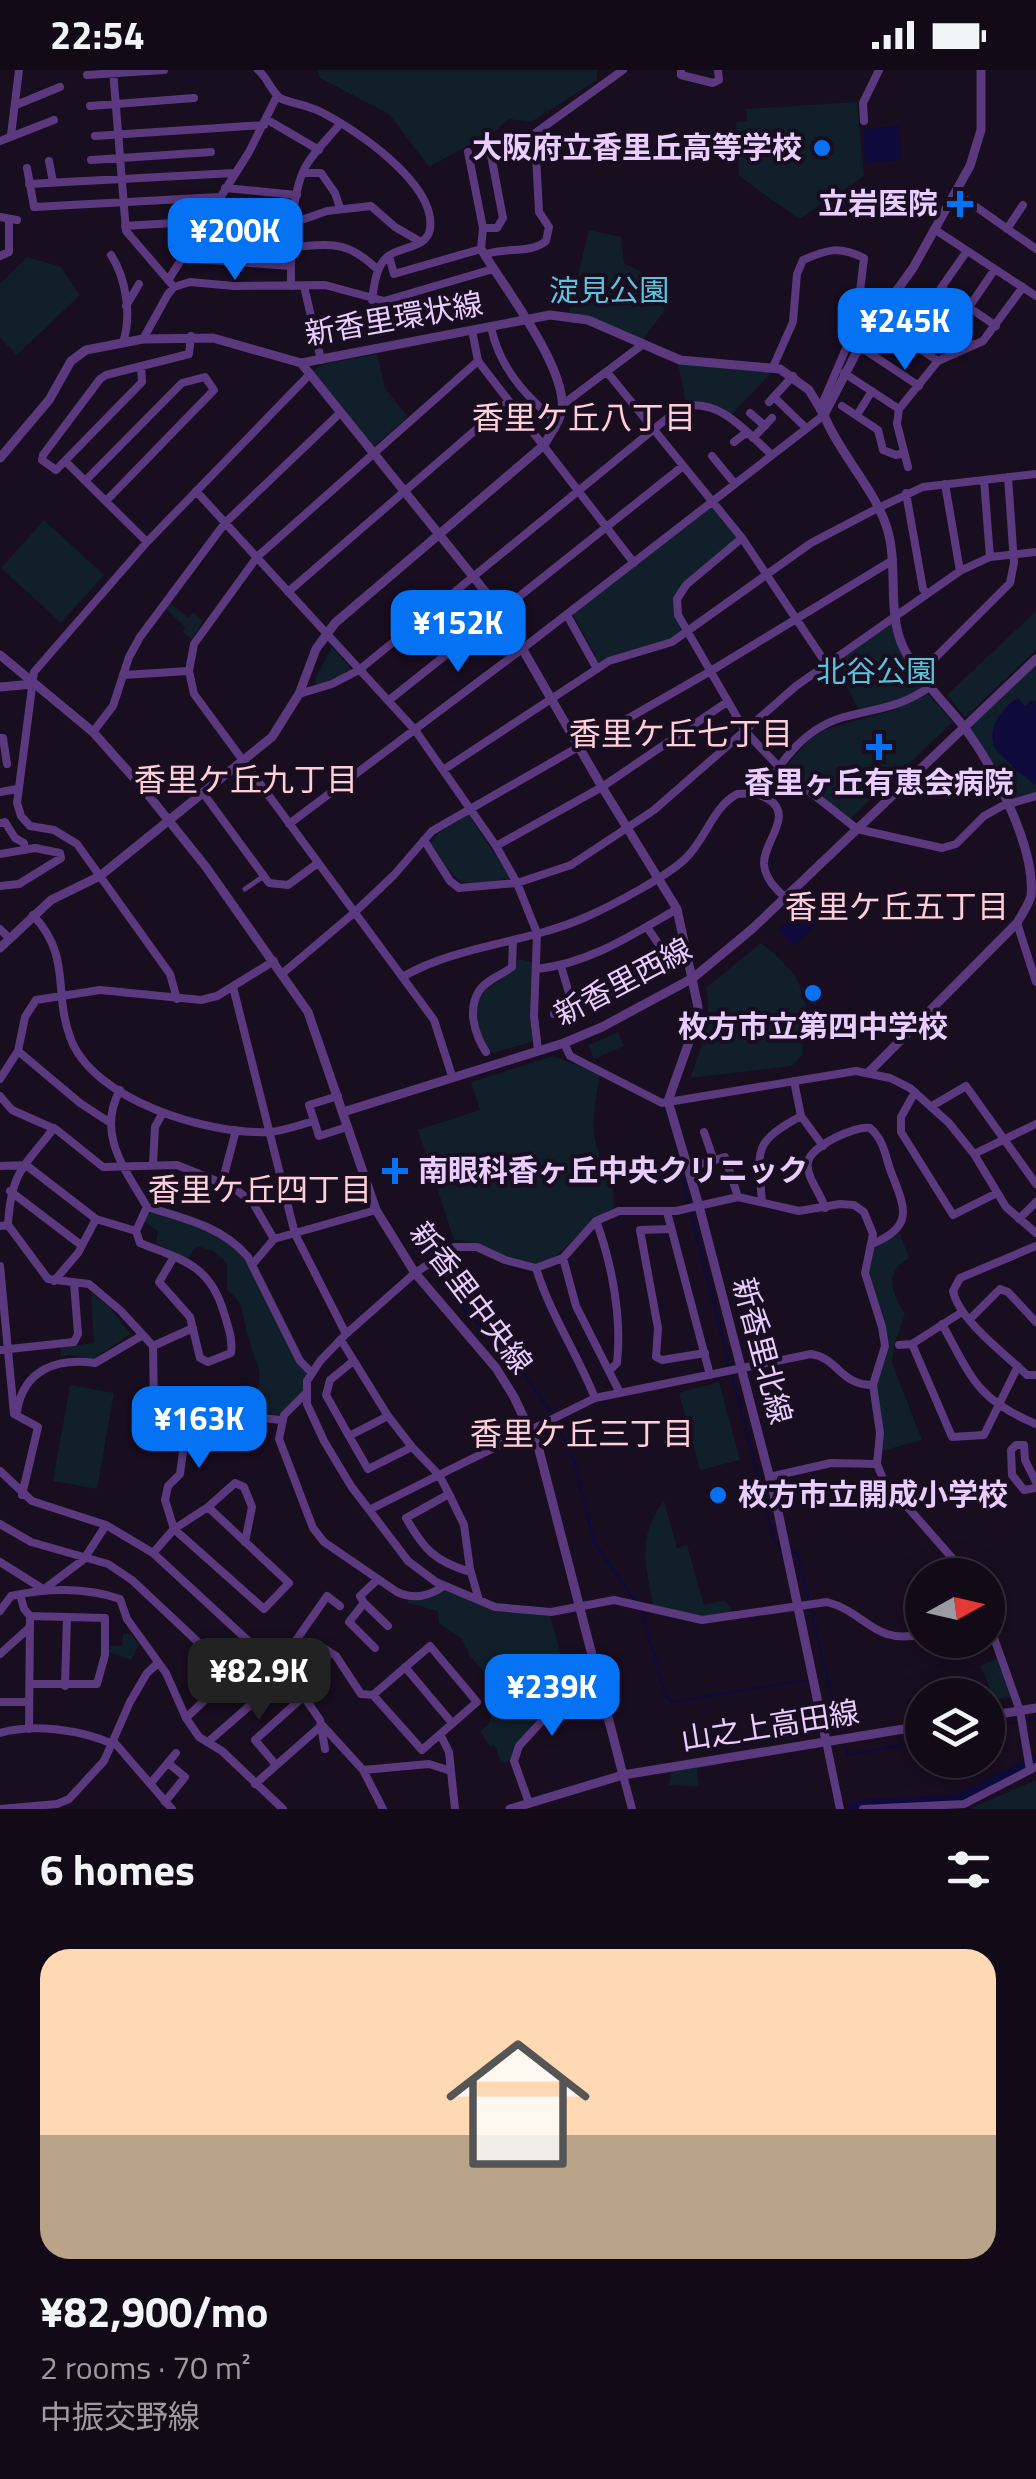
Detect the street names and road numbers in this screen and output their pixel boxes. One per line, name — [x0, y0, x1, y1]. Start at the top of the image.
street label: 新香里環状線 — [301, 280, 486, 356]
street label: 新香里西線 — [546, 926, 700, 1037]
street label: 新香里中央線 — [399, 1212, 544, 1383]
street label: 新香里北線 — [721, 1272, 805, 1429]
street label: 山之上高田線 — [677, 1688, 862, 1762]

